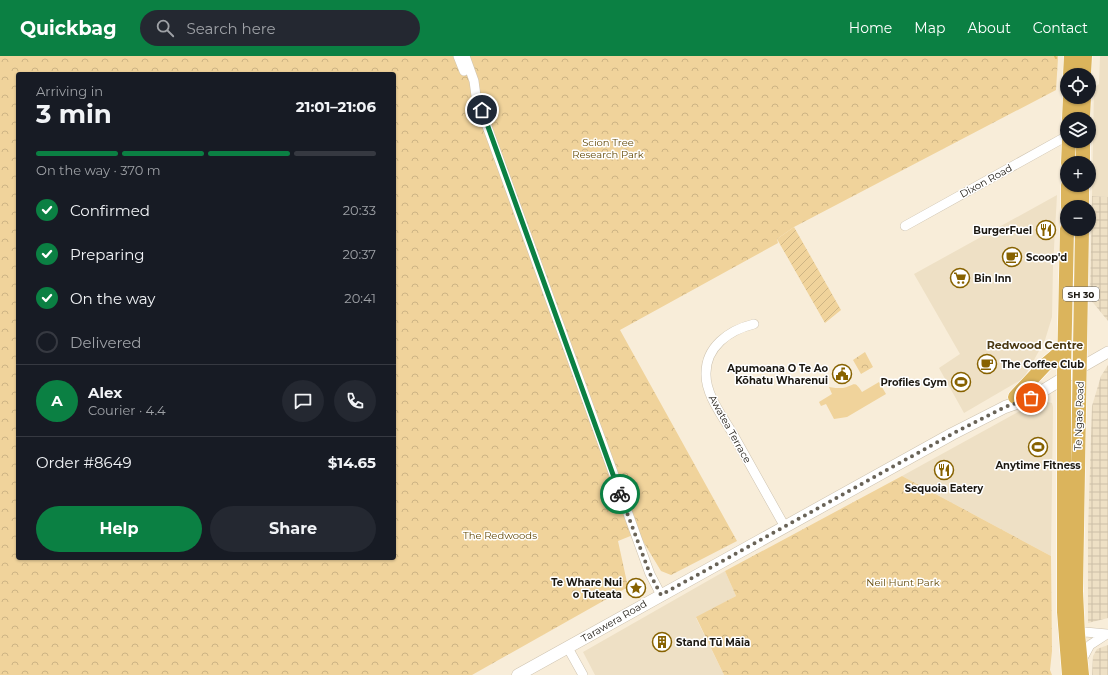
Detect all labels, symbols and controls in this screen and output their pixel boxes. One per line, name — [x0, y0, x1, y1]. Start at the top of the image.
search box — [140, 10, 420, 46]
text: Quickbag — [20, 17, 116, 40]
icon: search — [154, 17, 176, 39]
text: Search here — [186, 19, 276, 38]
text: Home — [849, 19, 892, 37]
text: Map — [914, 19, 945, 37]
text: About — [967, 19, 1011, 37]
text: Contact — [1033, 19, 1088, 37]
map controls — [1060, 68, 1096, 236]
button: locate — [1060, 68, 1096, 104]
text: Arriving in — [36, 83, 103, 99]
pin — [465, 93, 499, 127]
text: 21:01–21:06 — [296, 97, 376, 116]
text: 3 min — [36, 98, 112, 130]
icon: home — [471, 99, 493, 121]
button: layers — [1060, 112, 1096, 148]
park label: Scion Tree Research Park — [572, 136, 644, 161]
button: + — [1060, 156, 1096, 192]
street label: Dixon Road — [958, 161, 1014, 201]
text: On the way · 370 m — [36, 162, 161, 178]
icon: check — [36, 199, 58, 221]
button: − — [1060, 200, 1096, 236]
text: Confirmed — [70, 201, 150, 220]
text: 20:33 — [343, 202, 376, 218]
restaurant icon: BurgerFuel — [1035, 219, 1057, 241]
place label: BurgerFuel — [973, 224, 1032, 237]
icon: check — [36, 243, 58, 265]
text: Preparing — [70, 245, 145, 264]
text: 20:37 — [342, 246, 376, 262]
cafe icon: Scoop'd — [1001, 246, 1023, 268]
place label: Scoop'd — [1026, 251, 1067, 264]
supermarket icon: Bin Inn — [949, 267, 971, 289]
place label: Bin Inn — [974, 272, 1012, 285]
icon: check — [36, 287, 58, 309]
road number: SH 30 — [1063, 287, 1099, 301]
text: On the way — [70, 289, 155, 308]
text: 20:41 — [344, 290, 376, 306]
text: Delivered — [70, 333, 142, 352]
district label: Redwood Centre — [987, 338, 1083, 352]
cafe icon: The Coffee Club — [976, 353, 998, 375]
place label: The Coffee Club — [1001, 358, 1084, 371]
place label: Apumoana O Te Ao Kōhatu Wharenui — [726, 362, 828, 387]
public building icon: Apumoana O Te Ao Kōhatu Wharenui — [831, 363, 853, 385]
sports icon: Profiles Gym — [950, 371, 972, 393]
place label: Profiles Gym — [880, 376, 947, 389]
button: chat — [282, 380, 324, 422]
button: phone — [334, 380, 376, 422]
pin — [1014, 381, 1048, 415]
street label: Te Ngae Road — [1071, 381, 1087, 451]
text: Alex — [88, 383, 122, 402]
icon: bag — [1020, 387, 1042, 409]
text: A — [51, 391, 63, 410]
street label: Awatea Terrace — [706, 393, 754, 465]
text: Courier · 4.4 — [88, 402, 166, 418]
sports icon: Anytime Fitness — [1027, 436, 1049, 458]
text: Order #8649 — [36, 453, 132, 472]
text: $14.65 — [328, 453, 376, 472]
restaurant icon: Sequoia Eatery — [933, 459, 955, 481]
place label: Anytime Fitness — [994, 459, 1081, 472]
courier — [600, 474, 640, 514]
place label: Sequoia Eatery — [905, 482, 984, 495]
icon: bike — [609, 483, 631, 505]
button: Help — [36, 506, 202, 552]
button: Share — [210, 506, 376, 552]
park label: The Redwoods — [463, 529, 537, 542]
place label: Te Whare Nui o Tuteata — [551, 576, 622, 601]
park label: Neil Hunt Park — [866, 576, 940, 589]
place icon: Te Whare Nui o Tuteata — [625, 577, 647, 599]
street label: Tarawera Road — [579, 597, 649, 645]
building icon: Stand Tū Māia — [651, 631, 673, 653]
place label: Stand Tū Māia — [676, 636, 750, 649]

